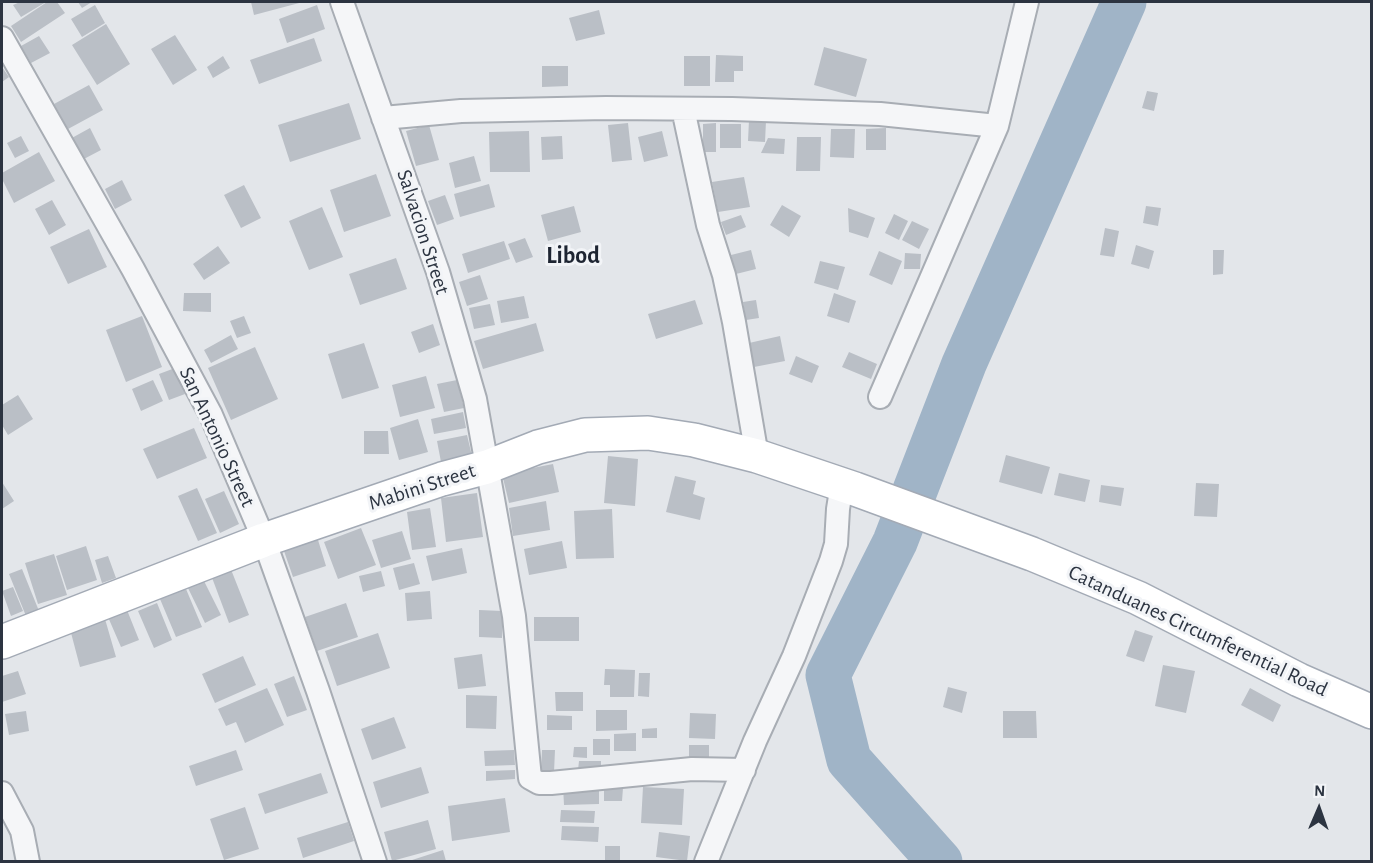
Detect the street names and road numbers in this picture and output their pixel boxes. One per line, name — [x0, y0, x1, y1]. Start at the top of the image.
street label: Salvacion Street — [391, 166, 455, 298]
street label: San Antonio Street — [174, 363, 260, 511]
street label: Mabini Street — [365, 458, 479, 516]
street label: Catanduanes Circumferential Road — [1064, 560, 1332, 702]

